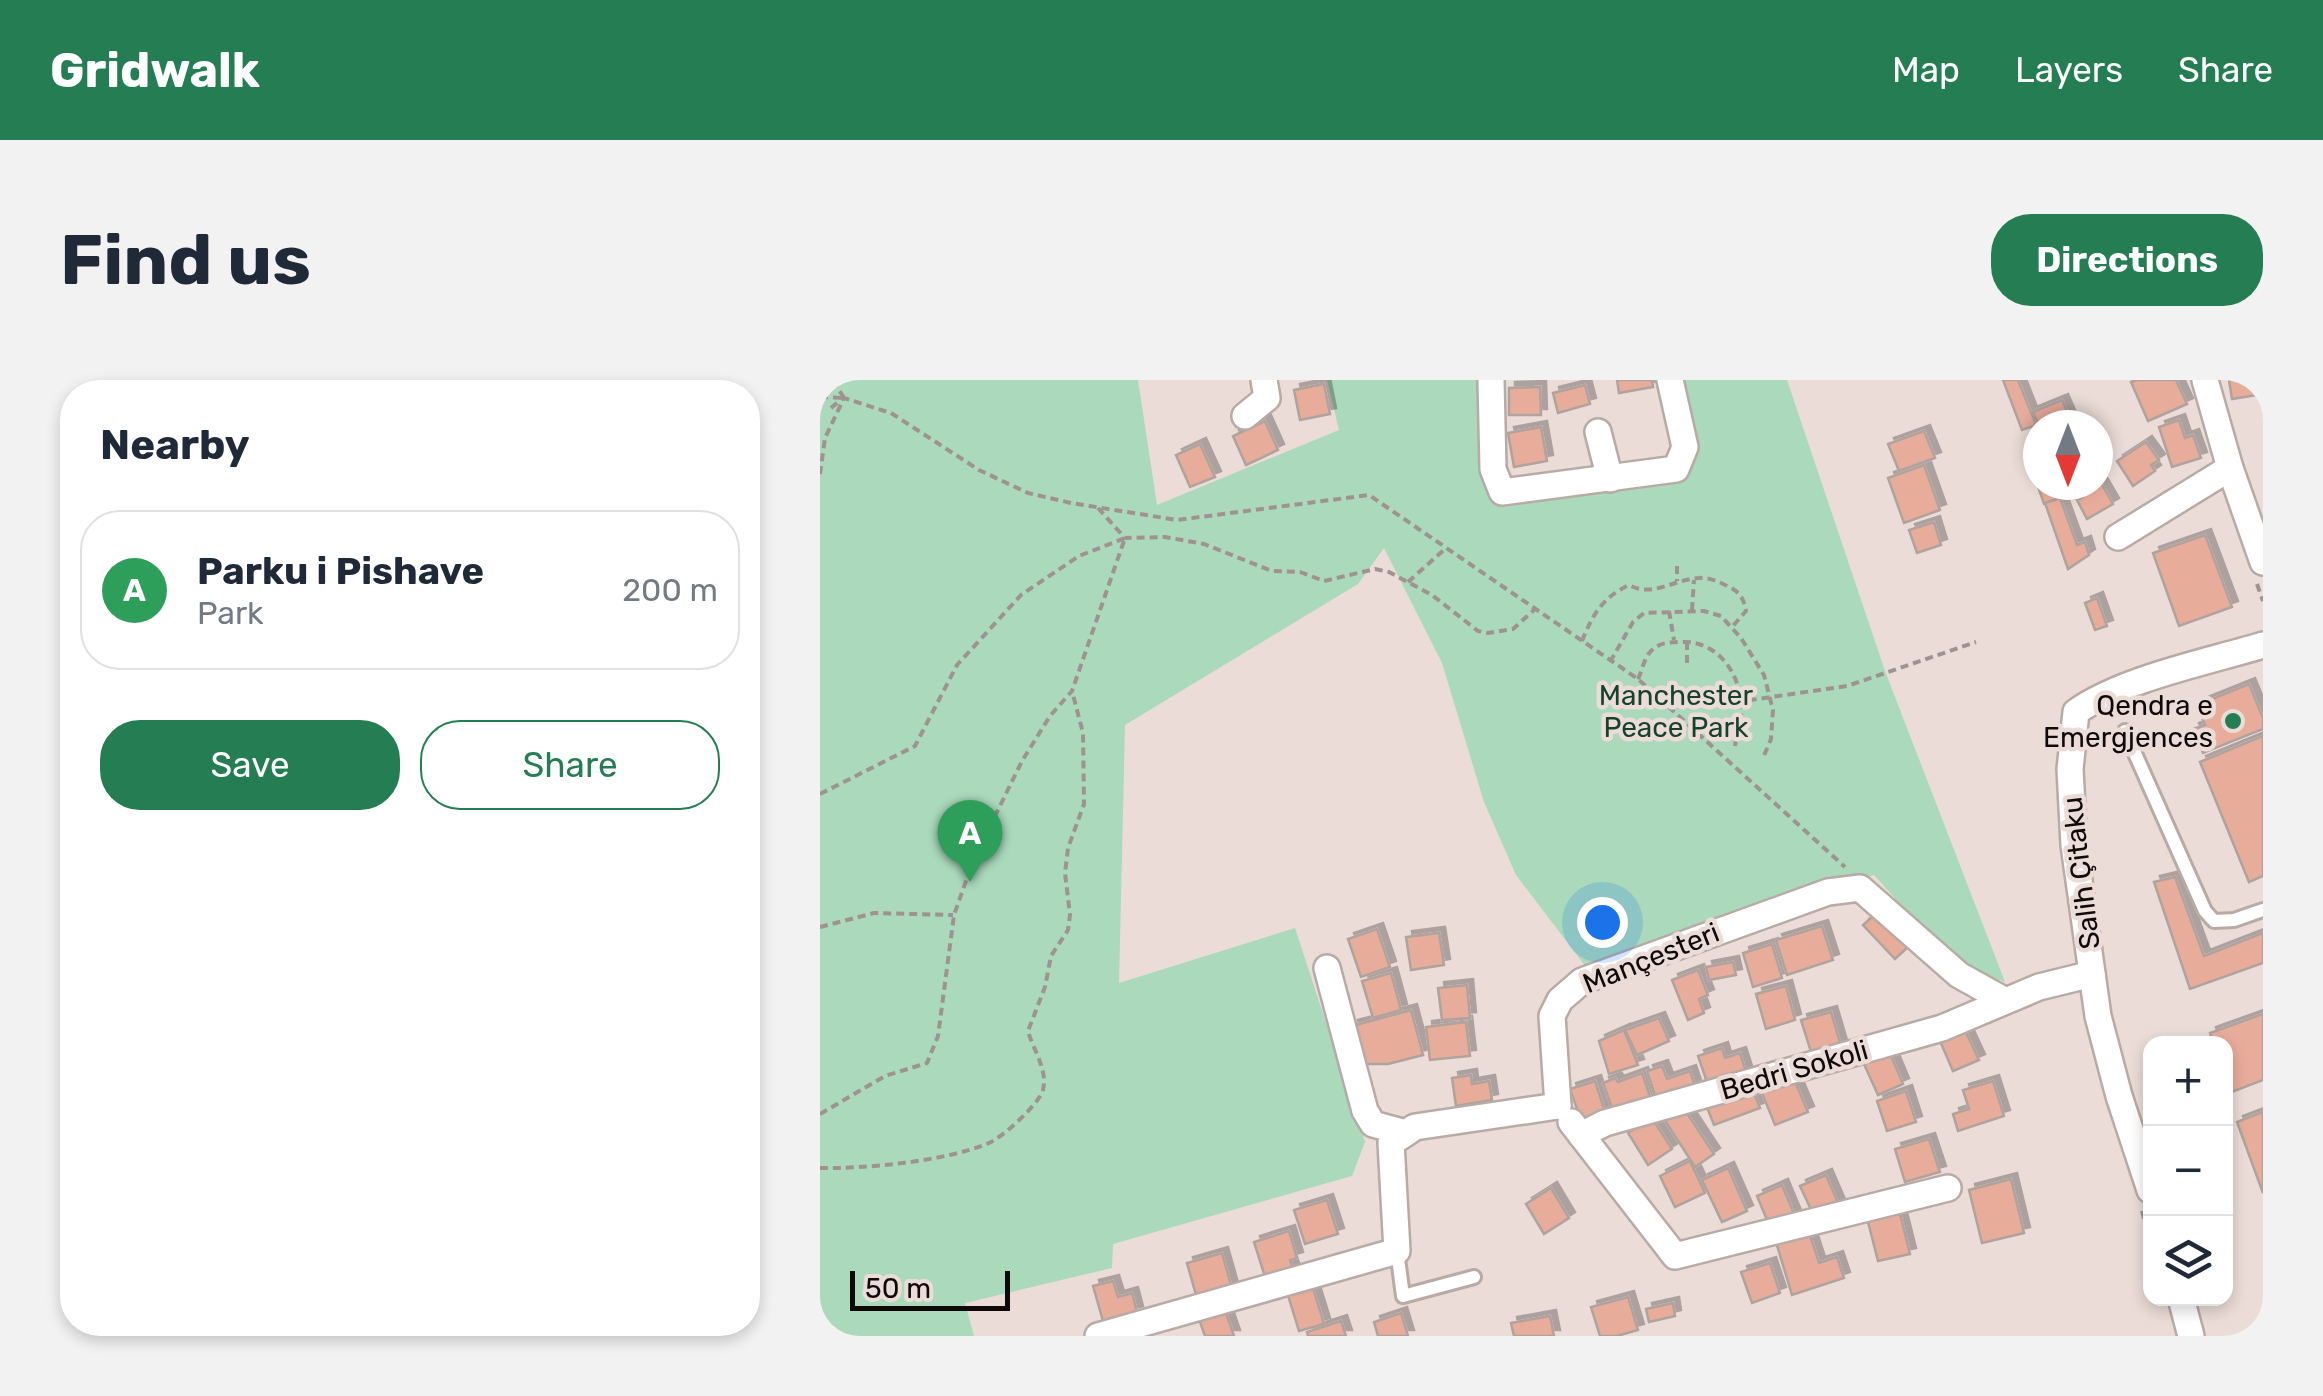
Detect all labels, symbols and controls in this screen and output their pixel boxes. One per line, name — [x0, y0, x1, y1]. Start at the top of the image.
text: Gridwalk — [50, 42, 260, 99]
text: Map — [1892, 49, 1960, 91]
text: Layers — [2015, 49, 2123, 91]
text: Share — [2178, 49, 2273, 91]
button: Directions — [1991, 214, 2263, 306]
text: Find us — [60, 219, 311, 302]
north arrow — [2023, 410, 2113, 500]
text: Nearby — [100, 420, 250, 470]
text: Parku i Pishave — [197, 548, 484, 594]
text: A — [123, 571, 146, 609]
text: 200 m — [622, 571, 718, 609]
text: Park — [197, 594, 264, 632]
park label: Manchester Peace Park — [1599, 679, 1754, 744]
place label: Qendra e Emergjences — [2043, 689, 2213, 754]
marker: Qendra e Emergjences — [2222, 710, 2244, 732]
button: Save — [100, 720, 400, 810]
button: Share — [420, 720, 720, 810]
street label: Salih Çitaku — [2055, 795, 2107, 951]
pin: A — [938, 800, 1002, 882]
your location — [1577, 897, 1628, 948]
street label: Mançesteri — [1578, 916, 1724, 1000]
street label: Bedri Sokoli — [1716, 1033, 1872, 1107]
map controls — [2143, 1036, 2233, 1306]
button: + — [2143, 1036, 2233, 1126]
button: − — [2143, 1126, 2233, 1216]
button: layers — [2143, 1216, 2233, 1306]
scale bar — [850, 1266, 1010, 1310]
text: 50 m — [865, 1272, 931, 1305]

